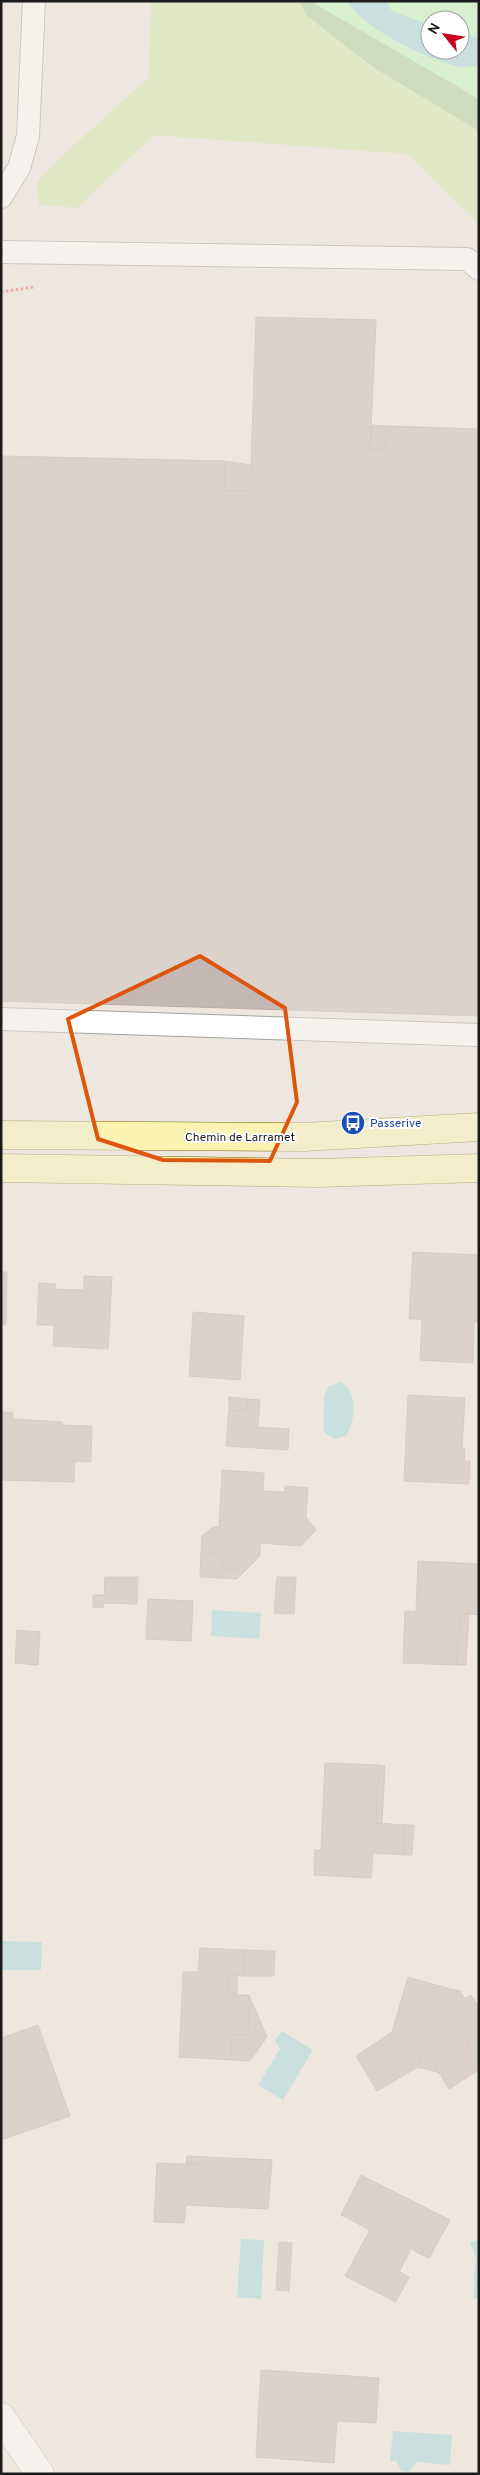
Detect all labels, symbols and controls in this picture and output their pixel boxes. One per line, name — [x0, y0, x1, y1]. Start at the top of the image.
north arrow — [420, 10, 470, 60]
text: N — [425, 21, 445, 38]
bus stop icon: Passerive — [340, 1110, 366, 1136]
place label: Passerive — [370, 1116, 422, 1132]
street label: Chemin de Larramet — [185, 1130, 295, 1146]

